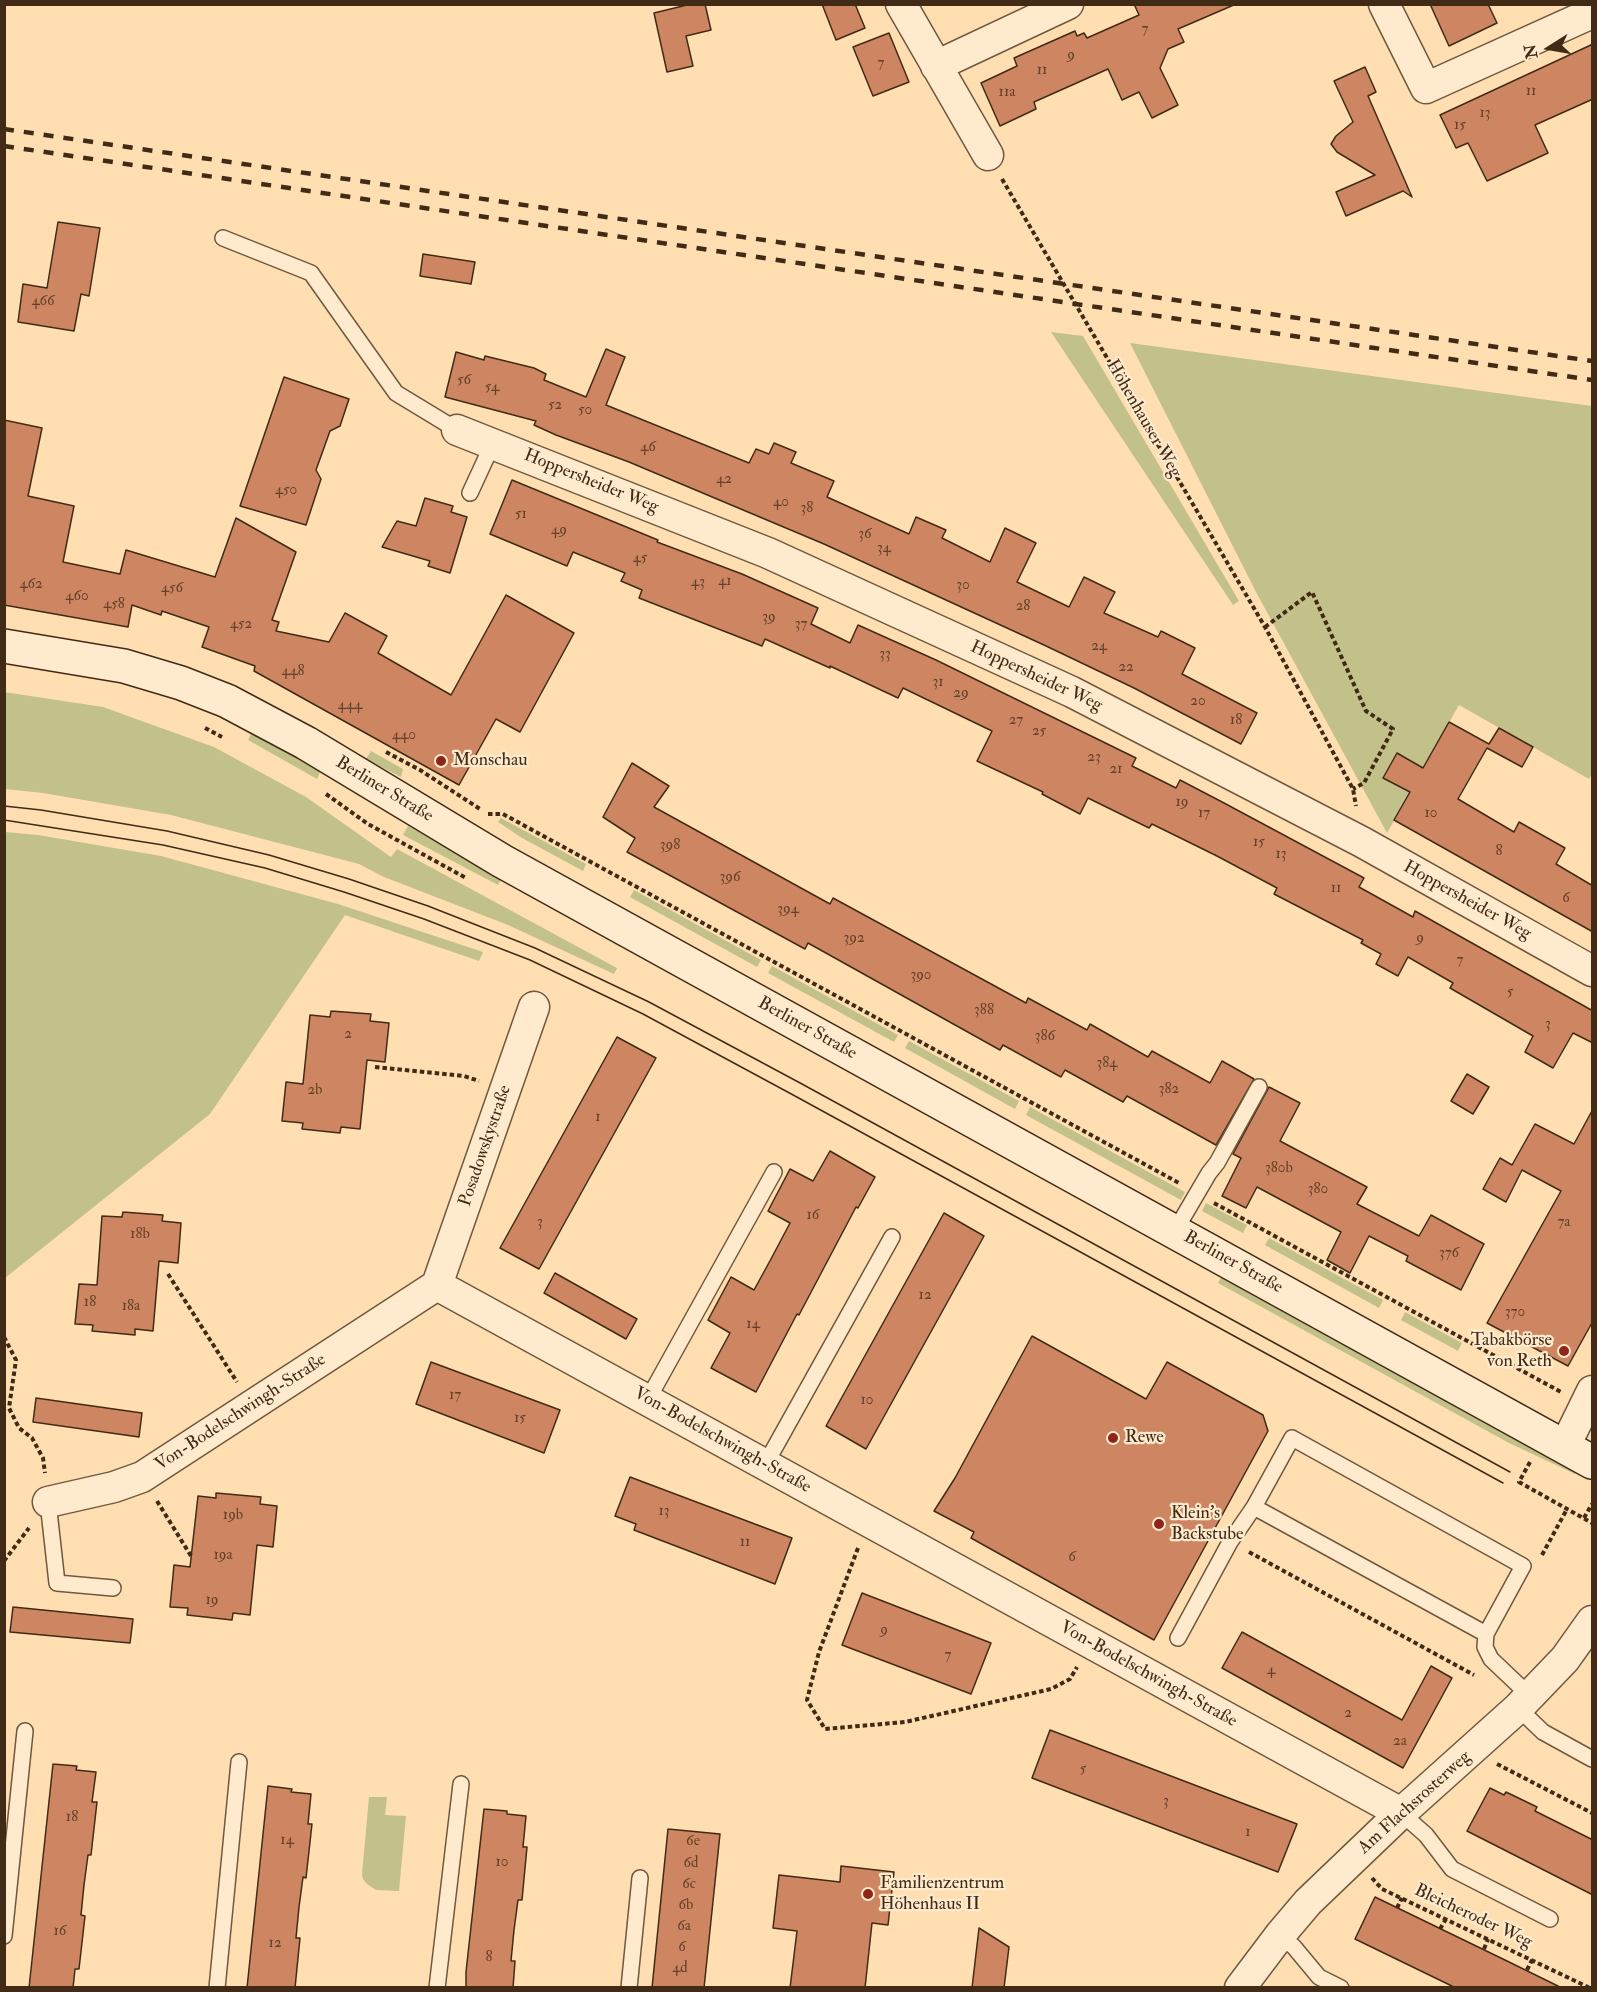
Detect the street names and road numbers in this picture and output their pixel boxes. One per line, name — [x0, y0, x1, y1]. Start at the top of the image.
street label: Höhenhauser Weg — [1100, 356, 1186, 482]
street label: Hoppersheider Weg — [521, 445, 661, 519]
street label: Hoppersheider Weg — [966, 637, 1106, 717]
street label: Berliner Straße — [331, 752, 437, 828]
street label: Hoppersheider Weg — [1399, 857, 1535, 945]
street label: Berliner Straße — [754, 993, 860, 1065]
street label: Posadowskystraße — [455, 1083, 517, 1209]
street label: Berliner Straße — [1180, 1227, 1286, 1299]
street label: Von-Bodelschwingh-Straße — [152, 1350, 330, 1476]
street label: Von-Bodelschwingh-Straße — [630, 1383, 814, 1499]
street label: Von-Bodelschwingh-Straße — [1056, 1617, 1240, 1733]
street label: Am Flachsrosterweg — [1354, 1747, 1476, 1859]
street label: Bleicheroder Weg — [1410, 1880, 1536, 1954]

